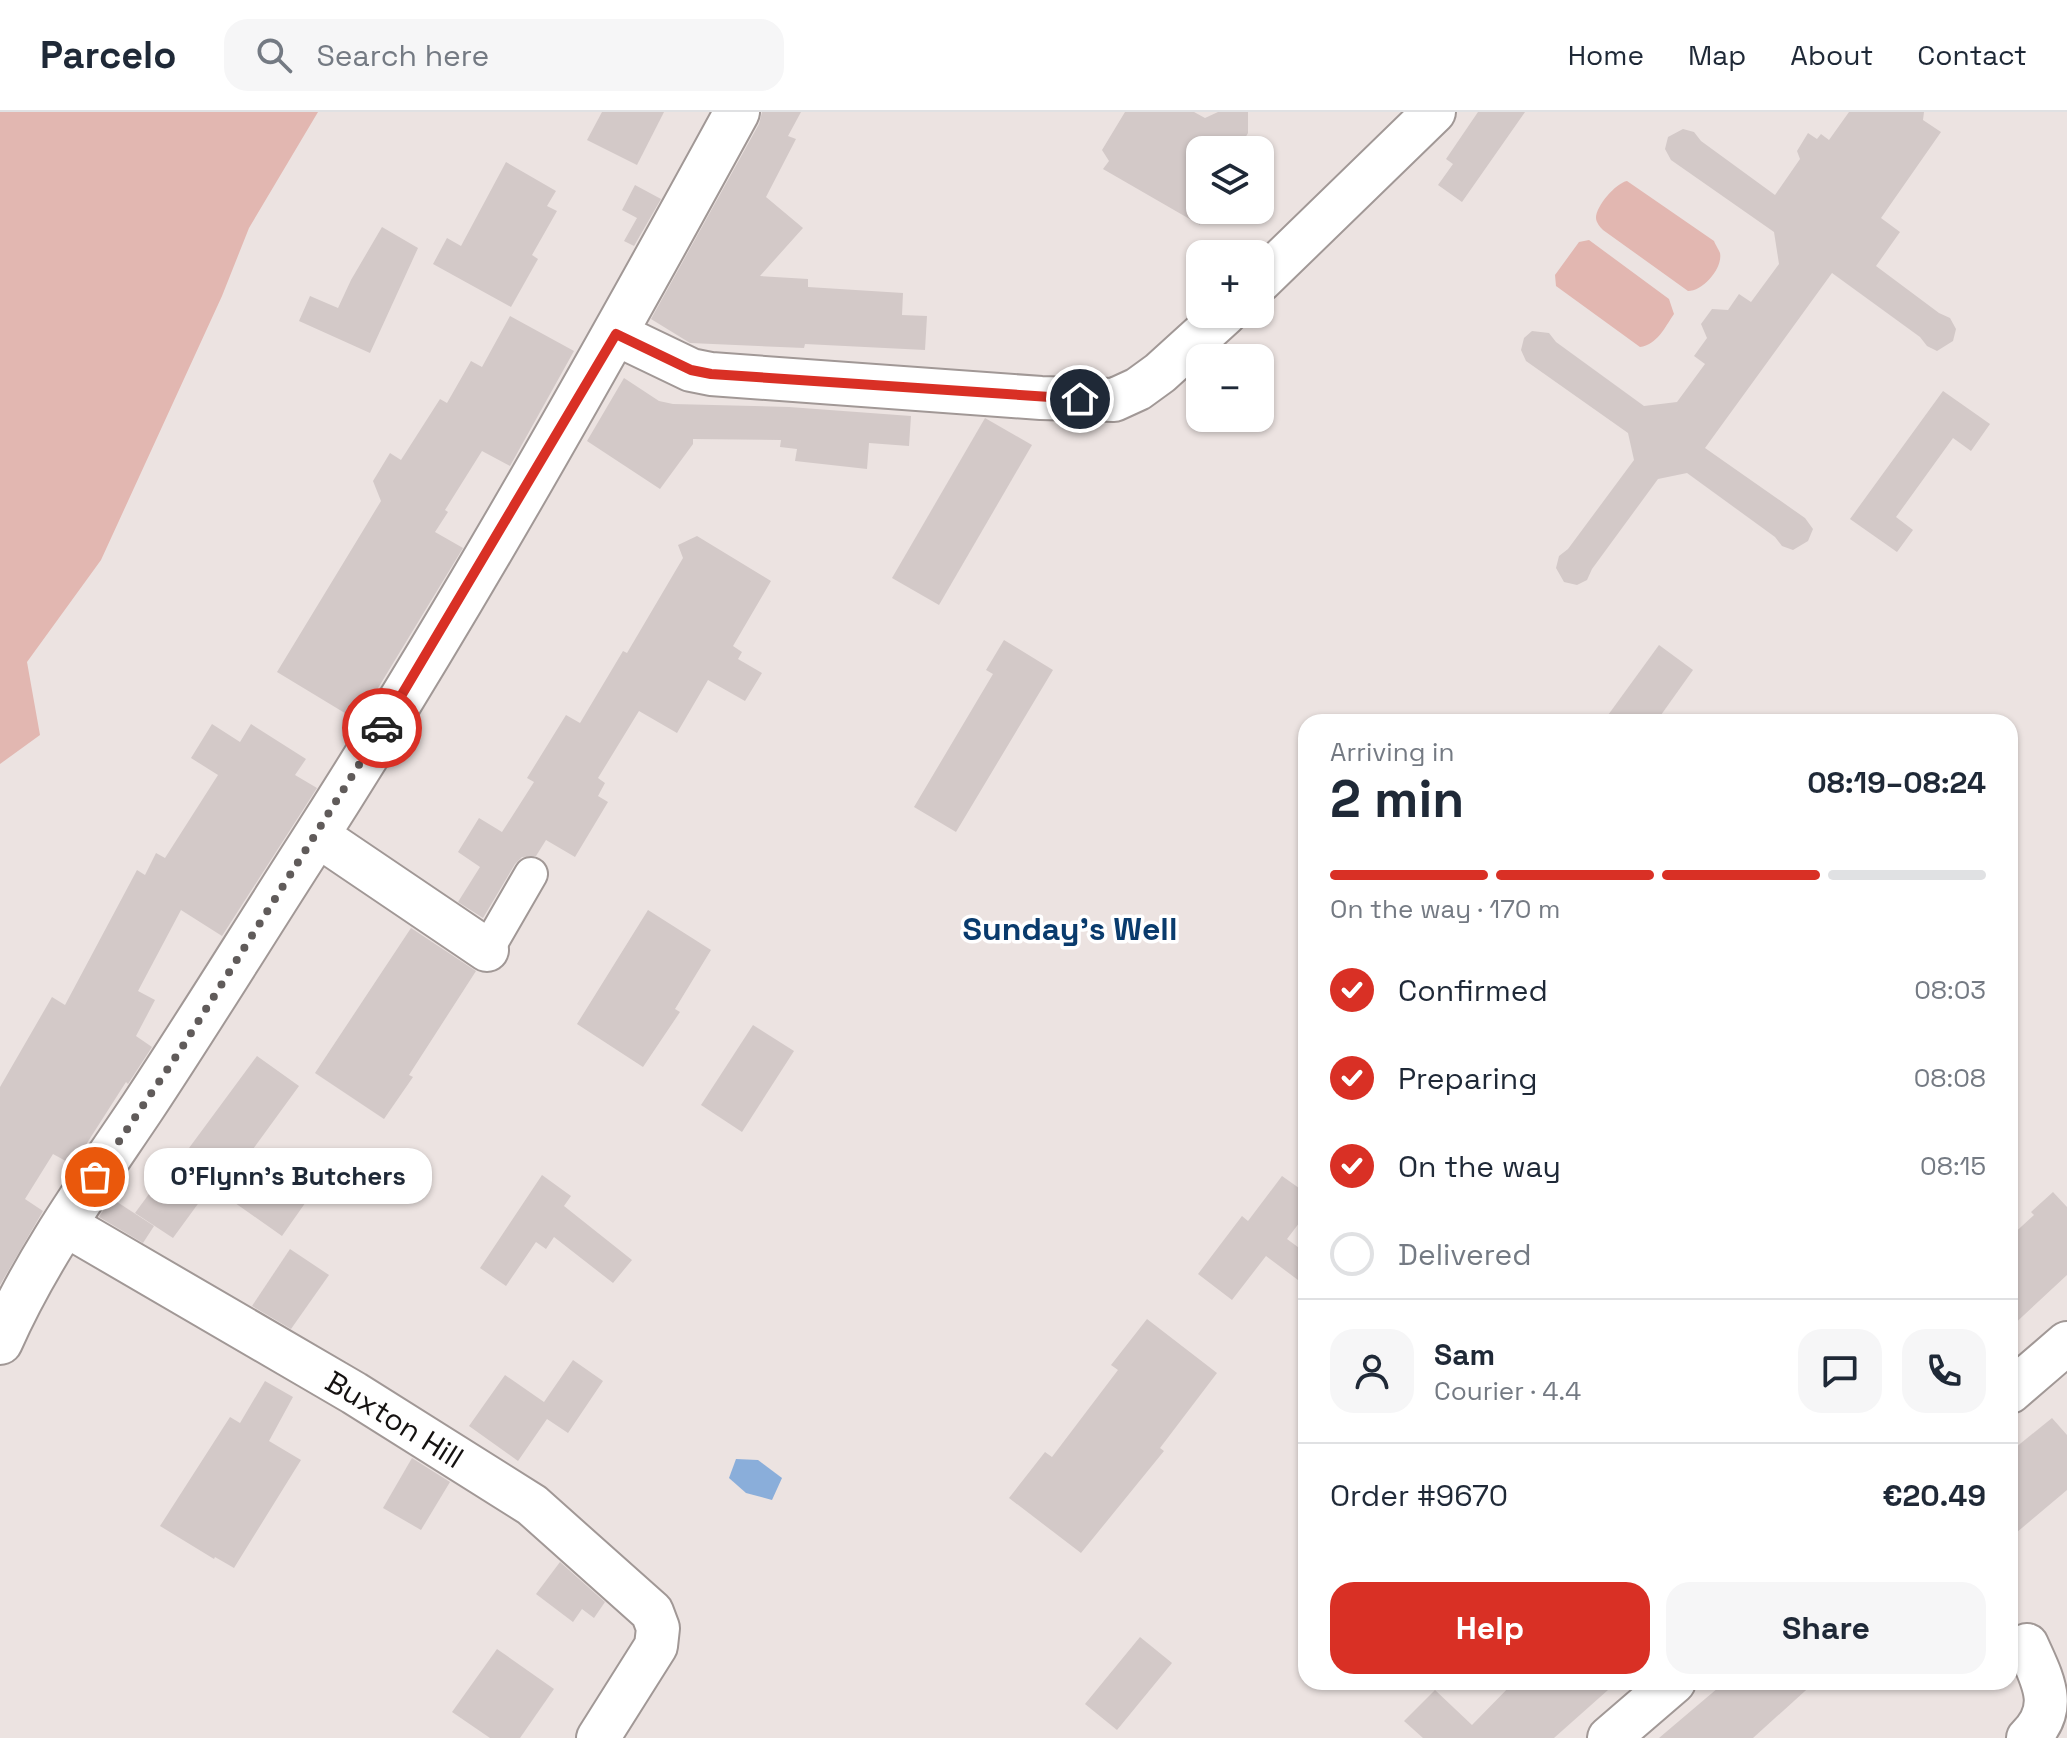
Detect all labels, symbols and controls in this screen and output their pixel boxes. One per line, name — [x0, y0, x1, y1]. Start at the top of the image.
search box — [224, 19, 784, 91]
text: Parcelo — [40, 31, 176, 79]
icon: search — [252, 33, 296, 77]
text: Search here — [316, 36, 489, 75]
text: Home — [1568, 37, 1644, 73]
text: Map — [1688, 37, 1746, 73]
text: About — [1790, 37, 1873, 73]
text: Contact — [1917, 37, 2027, 73]
map controls — [1186, 136, 1274, 432]
button: layers — [1186, 136, 1274, 224]
button: + — [1186, 240, 1274, 328]
button: − — [1186, 344, 1274, 432]
pin — [1046, 365, 1114, 433]
icon: home — [1058, 377, 1102, 421]
courier — [342, 688, 422, 768]
icon: car — [360, 706, 404, 750]
text: Arriving in — [1330, 735, 1454, 769]
text: 08:19–08:24 — [1807, 763, 1986, 802]
text: 2 min — [1330, 766, 1464, 832]
text: On the way · 170 m — [1330, 892, 1560, 926]
district label: Sunday's Well — [963, 909, 1177, 949]
icon: check — [1330, 968, 1374, 1012]
text: Confirmed — [1398, 971, 1548, 1010]
text: 08:03 — [1914, 973, 1986, 1007]
icon: check — [1330, 1056, 1374, 1100]
text: Preparing — [1398, 1059, 1537, 1098]
text: 08:08 — [1914, 1061, 1986, 1095]
pin — [61, 1143, 129, 1211]
icon: check — [1330, 1144, 1374, 1188]
text: On the way — [1398, 1147, 1561, 1186]
callout: O'Flynn's Butchers — [143, 1149, 431, 1205]
text: 08:15 — [1920, 1149, 1986, 1183]
icon: bag — [73, 1155, 117, 1199]
text: O'Flynn's Butchers — [170, 1159, 406, 1193]
text: Delivered — [1398, 1235, 1532, 1274]
button: person — [1330, 1329, 1414, 1413]
button: chat — [1798, 1329, 1882, 1413]
button: phone — [1902, 1329, 1986, 1413]
text: Sam — [1434, 1335, 1495, 1374]
street label: Buxton Hill — [319, 1361, 471, 1477]
text: Courier · 4.4 — [1434, 1374, 1581, 1408]
text: Order #9670 — [1330, 1476, 1508, 1515]
text: €20.49 — [1882, 1476, 1986, 1515]
button: Help — [1330, 1582, 1650, 1674]
button: Share — [1666, 1582, 1986, 1674]

